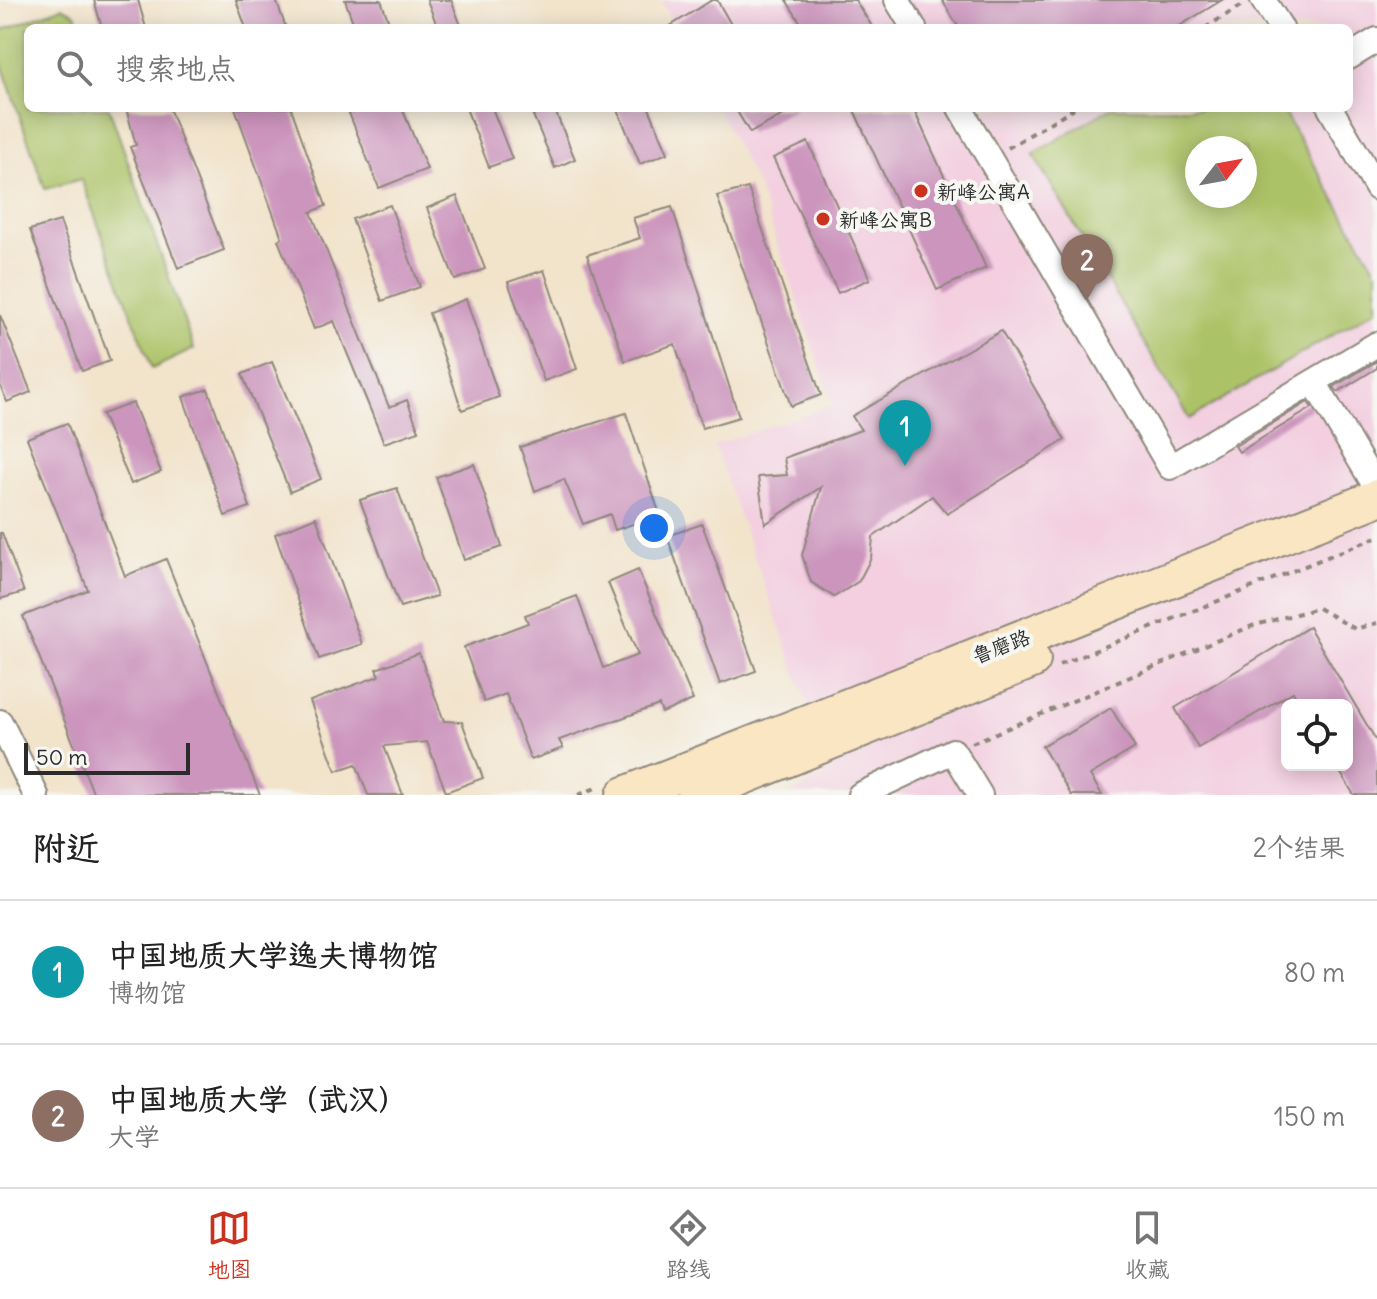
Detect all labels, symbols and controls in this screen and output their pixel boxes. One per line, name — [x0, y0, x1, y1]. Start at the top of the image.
search box — [24, 24, 1353, 112]
icon: search — [52, 46, 96, 90]
text: 搜索地点 — [116, 49, 236, 87]
north arrow — [1185, 136, 1257, 208]
place label: 新峰公寓A — [937, 179, 1030, 204]
marker: 新峰公寓A — [912, 182, 930, 200]
place label: 新峰公寓B — [839, 207, 932, 232]
marker: 新峰公寓B — [814, 210, 832, 228]
pin: 2 — [1061, 234, 1113, 300]
pin: 1 — [879, 400, 931, 466]
your location — [634, 508, 674, 548]
street label: 鲁磨路 — [969, 623, 1034, 668]
map controls — [1281, 699, 1353, 771]
button: locate — [1281, 699, 1353, 771]
scale bar — [24, 739, 190, 775]
text: 50 m — [36, 743, 88, 771]
text: 附近 — [32, 826, 100, 869]
text: 2个结果 — [1253, 831, 1345, 864]
text: 中国地质大学逸夫博物馆 — [108, 936, 438, 974]
text: 1 — [53, 956, 63, 989]
text: 80 m — [1284, 956, 1345, 989]
text: 博物馆 — [108, 976, 186, 1009]
text: 中国地质大学（武汉） — [108, 1080, 408, 1118]
text: 2 — [51, 1100, 65, 1133]
text: 150 m — [1274, 1100, 1345, 1133]
text: 大学 — [108, 1120, 160, 1153]
tab: 地图 — [207, 1206, 252, 1283]
tab: 路线 — [666, 1206, 711, 1283]
tab: 收藏 — [1125, 1206, 1170, 1283]

